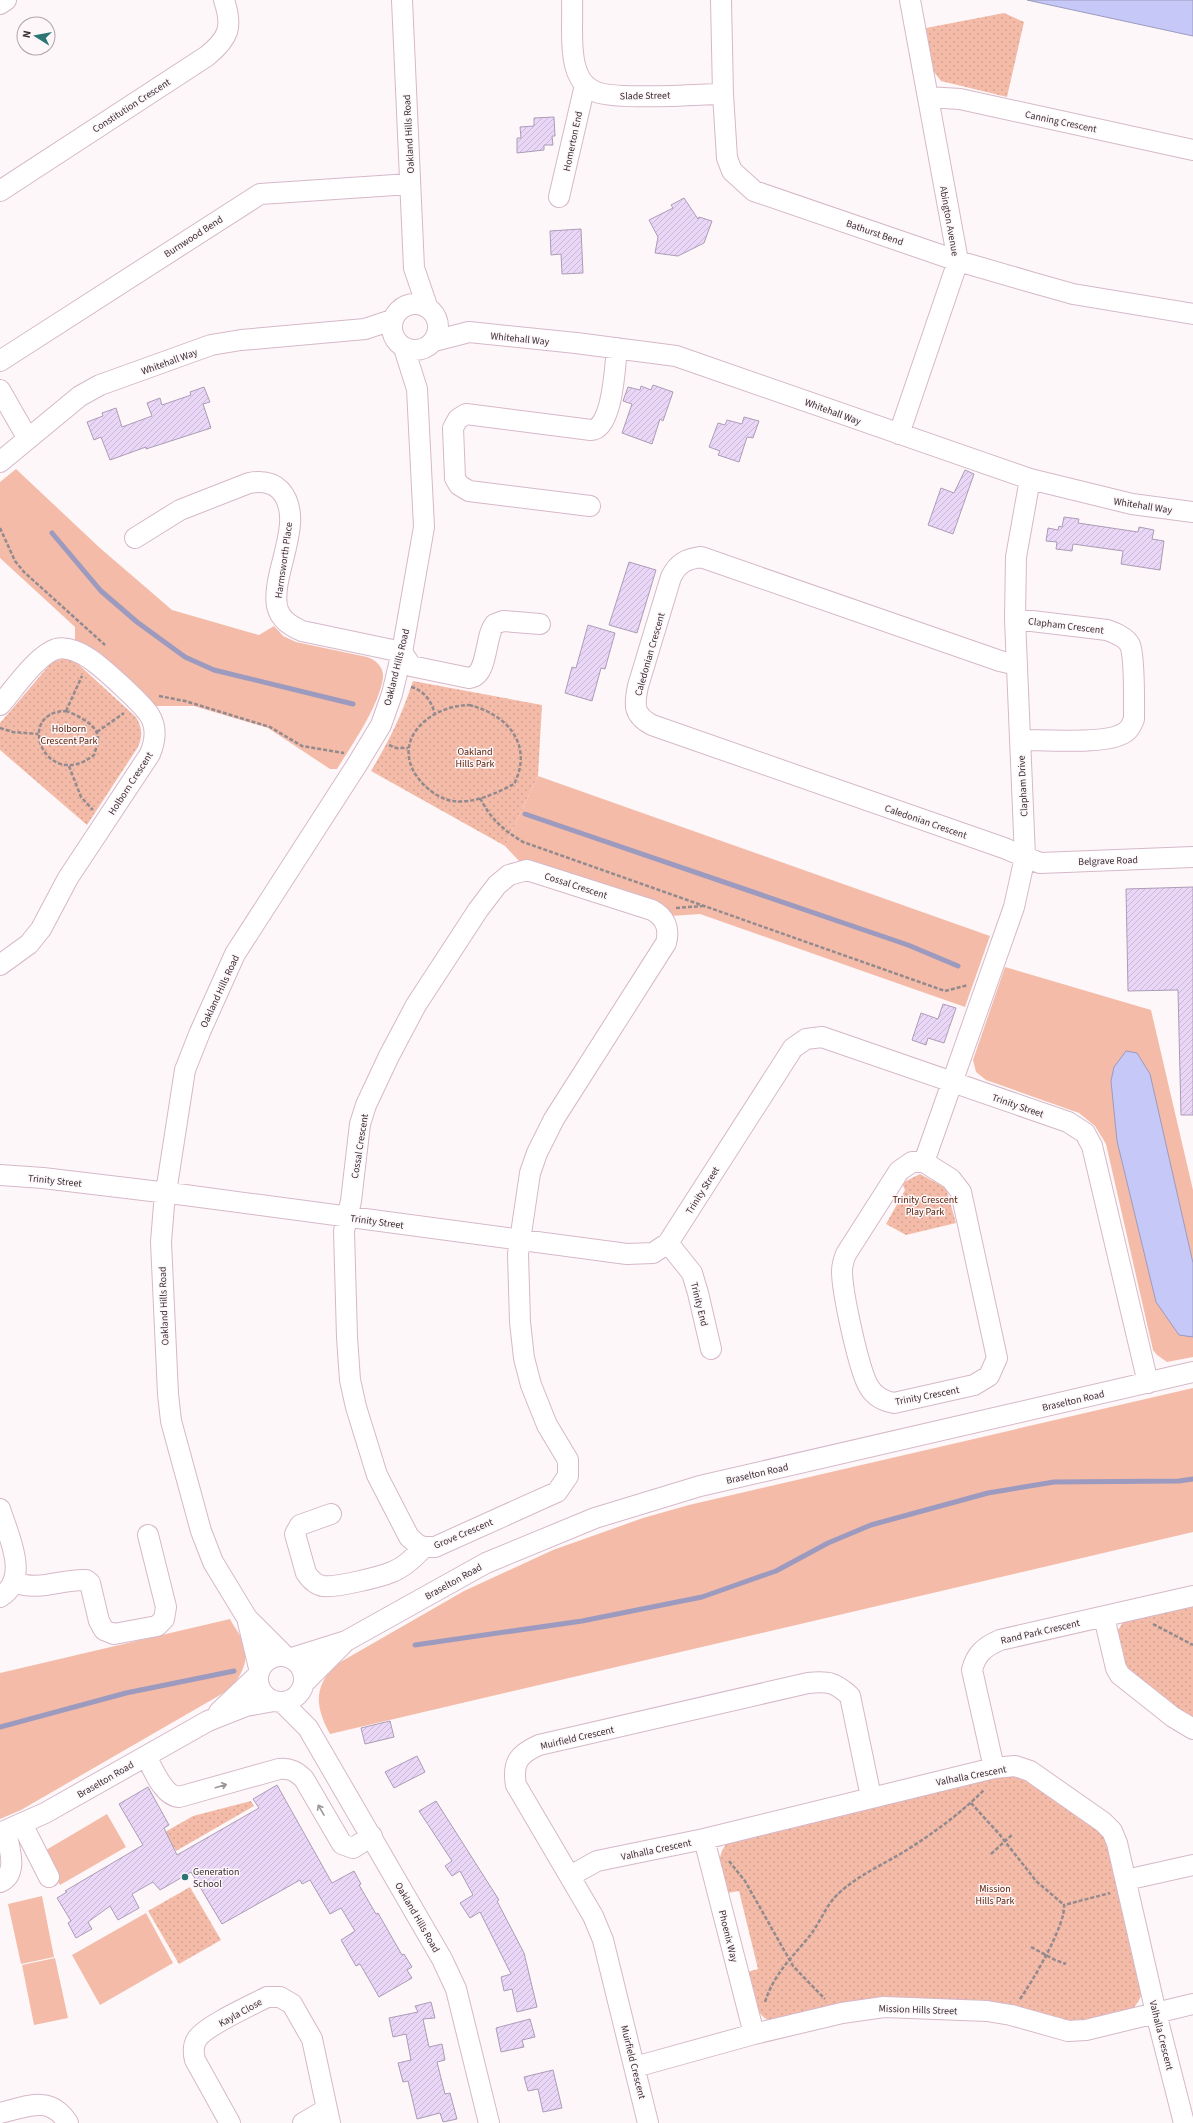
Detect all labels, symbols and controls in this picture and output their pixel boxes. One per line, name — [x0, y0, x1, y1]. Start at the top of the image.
north arrow — [16, 16, 56, 56]
text: N — [19, 29, 35, 39]
street label: Constitution Crescent — [90, 75, 174, 136]
street label: Slade Street — [620, 89, 671, 103]
street label: Oakland Hills Road — [400, 94, 418, 174]
street label: Canning Crescent — [1024, 108, 1099, 137]
street label: Homerton End — [560, 110, 586, 173]
street label: Abington Avenue — [936, 185, 962, 257]
street label: Burnwood Bend — [161, 213, 226, 261]
street label: Bathurst Bend — [844, 217, 905, 249]
street label: Whitehall Way — [490, 329, 550, 349]
street label: Whitehall Way — [139, 345, 200, 379]
street label: Whitehall Way — [803, 395, 863, 429]
street label: Whitehall Way — [1113, 494, 1173, 518]
street label: Harmsworth Place — [272, 521, 296, 599]
street label: Caledonian Crescent — [631, 610, 669, 698]
street label: Clapham Crescent — [1027, 614, 1105, 638]
street label: Oakland Hills Road — [381, 627, 413, 707]
park label: Holborn Crescent Park — [40, 722, 98, 748]
park label: Oakland Hills Park — [456, 745, 495, 771]
street label: Holborn Crescent — [105, 749, 157, 818]
street label: Clapham Drive — [1014, 755, 1032, 817]
street label: Caledonian Crescent — [883, 801, 969, 843]
street label: Belgrave Road — [1078, 853, 1138, 869]
street label: Cossal Crescent — [542, 869, 610, 903]
street label: Oakland Hills Road — [197, 953, 243, 1030]
street label: Trinity Street — [990, 1091, 1046, 1122]
street label: Cossal Crescent — [348, 1112, 372, 1180]
street label: Trinity Street — [683, 1163, 723, 1217]
street label: Trinity Street — [27, 1171, 83, 1191]
park label: Trinity Crescent Play Park — [892, 1193, 958, 1219]
street label: Trinity Street — [349, 1211, 405, 1233]
street label: Oakland Hills Road — [156, 1266, 172, 1346]
street label: Trinity End — [687, 1281, 711, 1328]
street label: Trinity Crescent — [894, 1383, 961, 1409]
street label: Braselton Road — [1041, 1387, 1106, 1415]
street label: Braselton Road — [725, 1460, 790, 1488]
street label: Grove Crescent — [432, 1515, 496, 1553]
street label: Braselton Road — [422, 1560, 485, 1603]
street label: Rand Park Crescent — [999, 1616, 1082, 1648]
street label: Muirfield Crescent — [539, 1723, 616, 1753]
street label: Braselton Road — [75, 1758, 136, 1802]
street label: Valhalla Crescent — [935, 1762, 1008, 1790]
one-way arrow — [214, 1782, 227, 1789]
one-way arrow — [317, 1804, 325, 1816]
street label: Valhalla Crescent — [620, 1836, 693, 1864]
place label: Generation School — [193, 1865, 239, 1891]
marker: Generation School — [180, 1872, 190, 1882]
street label: Oakland Hills Road — [391, 1880, 443, 1955]
park label: Mission Hills Park — [976, 1882, 1015, 1908]
street label: Phoenix Way — [715, 1909, 741, 1964]
street label: Kayla Close — [216, 1995, 265, 2031]
street label: Valhalla Crescent — [1146, 1999, 1177, 2072]
street label: Mission Hills Street — [878, 2002, 958, 2018]
street label: Muirfield Crescent — [617, 2024, 649, 2101]

